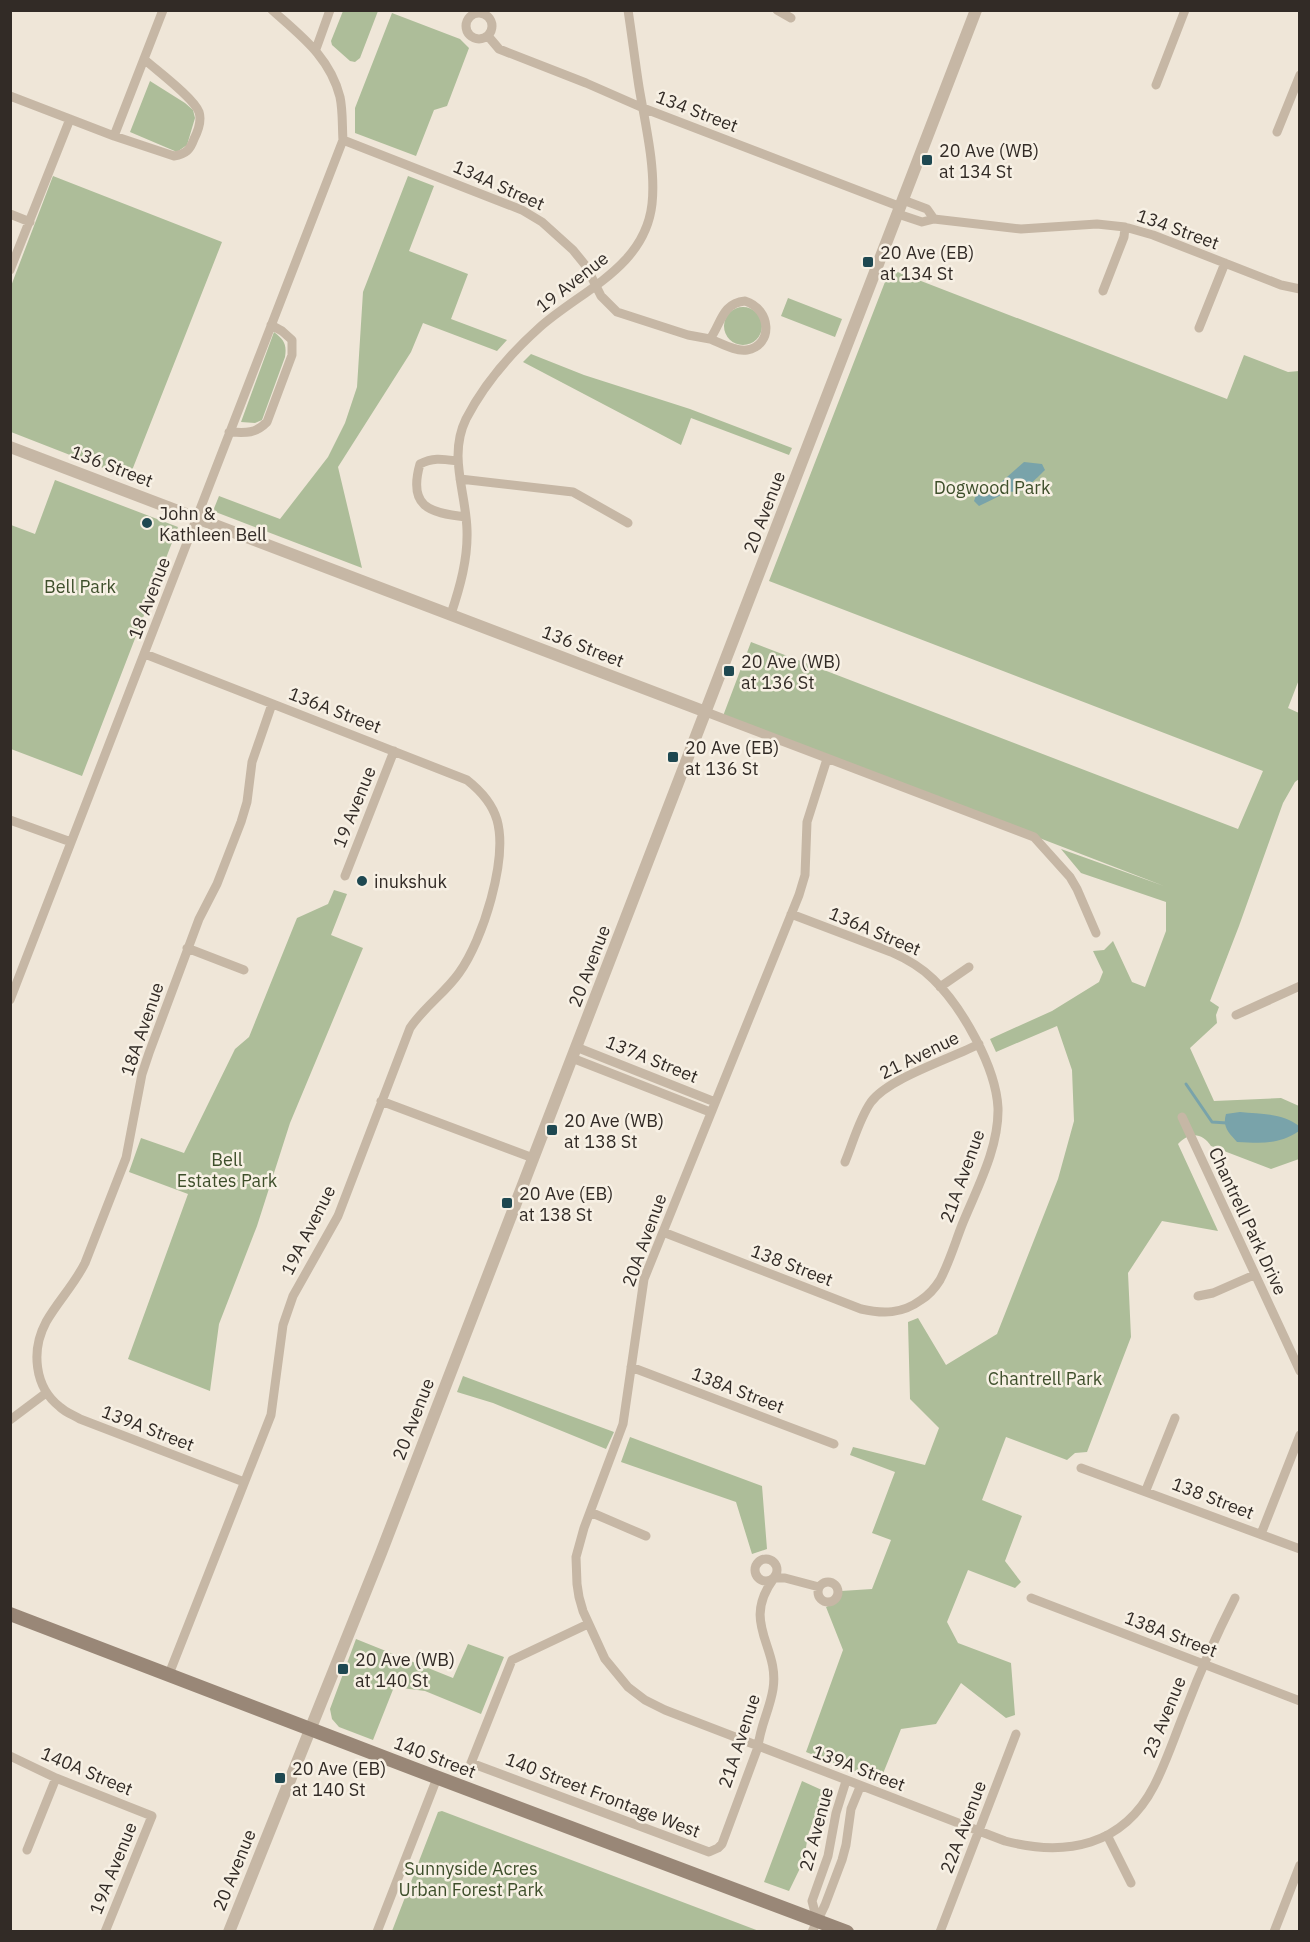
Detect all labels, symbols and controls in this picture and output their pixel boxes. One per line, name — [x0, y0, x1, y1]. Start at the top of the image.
street label: 134 Street — [653, 85, 741, 137]
place label: 20 Ave (WB) at 134 St — [939, 139, 1039, 183]
marker: 20 Ave (WB) at 134 St — [920, 153, 934, 167]
street label: 134A Street — [450, 155, 548, 215]
street label: 134 Street — [1134, 203, 1222, 255]
place label: 20 Ave (EB) at 134 St — [880, 241, 974, 285]
street label: 19 Avenue — [531, 246, 613, 318]
marker: 20 Ave (EB) at 134 St — [861, 255, 875, 269]
street label: 136 Street — [68, 440, 156, 492]
street label: 20 Avenue — [738, 468, 790, 556]
park label: Dogwood Park — [934, 476, 1051, 499]
place label: John & Kathleen Bell — [159, 502, 267, 546]
marker: John & Kathleen Bell — [140, 516, 154, 530]
street label: 18 Avenue — [123, 554, 175, 642]
park label: Bell Park — [44, 575, 117, 598]
street label: 136 Street — [539, 620, 627, 672]
place label: 20 Ave (WB) at 136 St — [741, 650, 841, 694]
marker: 20 Ave (WB) at 136 St — [722, 664, 736, 678]
street label: 136A Street — [285, 682, 385, 738]
place label: 20 Ave (EB) at 136 St — [685, 736, 779, 780]
marker: 20 Ave (EB) at 136 St — [666, 750, 680, 764]
street label: 19 Avenue — [327, 763, 381, 851]
place label: inukshuk — [374, 870, 447, 893]
marker: inukshuk — [355, 874, 369, 888]
street label: 136A Street — [826, 901, 924, 961]
street label: 20 Avenue — [563, 922, 615, 1010]
street label: 18A Avenue — [115, 979, 169, 1079]
street label: 21 Avenue — [875, 1026, 963, 1084]
street label: 137A Street — [602, 1030, 702, 1088]
place label: 20 Ave (WB) at 138 St — [564, 1109, 664, 1153]
marker: 20 Ave (WB) at 138 St — [545, 1123, 559, 1137]
street label: 21A Avenue — [935, 1126, 990, 1226]
street label: Chantrell Park Drive — [1204, 1143, 1292, 1299]
park label: Bell Estates Park — [177, 1148, 278, 1192]
street label: 19A Avenue — [276, 1181, 340, 1279]
place label: 20 Ave (EB) at 138 St — [519, 1182, 613, 1226]
street label: 20A Avenue — [617, 1190, 672, 1290]
marker: 20 Ave (EB) at 138 St — [500, 1196, 514, 1210]
street label: 138 Street — [748, 1239, 836, 1291]
street label: 138A Street — [688, 1362, 788, 1418]
park label: Chantrell Park — [988, 1367, 1103, 1390]
street label: 20 Avenue — [387, 1375, 439, 1463]
street label: 139A Street — [98, 1400, 198, 1456]
street label: 138 Street — [1169, 1472, 1257, 1524]
street label: 138A Street — [1121, 1606, 1221, 1662]
place label: 20 Ave (WB) at 140 St — [355, 1648, 455, 1692]
marker: 20 Ave (WB) at 140 St — [336, 1662, 350, 1676]
street label: 23 Avenue — [1137, 1673, 1191, 1761]
street label: 21A Avenue — [713, 1691, 765, 1791]
street label: 140 Street — [391, 1731, 479, 1783]
street label: 139A Street — [809, 1740, 909, 1796]
street label: 140A Street — [38, 1741, 136, 1801]
street label: 140 Street Frontage West — [502, 1747, 704, 1843]
place label: 20 Ave (EB) at 140 St — [292, 1757, 386, 1801]
marker: 20 Ave (EB) at 140 St — [273, 1771, 287, 1785]
street label: 22A Avenue — [935, 1777, 991, 1877]
street label: 22 Avenue — [794, 1784, 838, 1873]
street label: 19A Avenue — [84, 1818, 142, 1918]
street label: 20 Avenue — [207, 1826, 261, 1914]
park label: Sunnyside Acres Urban Forest Park — [398, 1857, 544, 1901]

